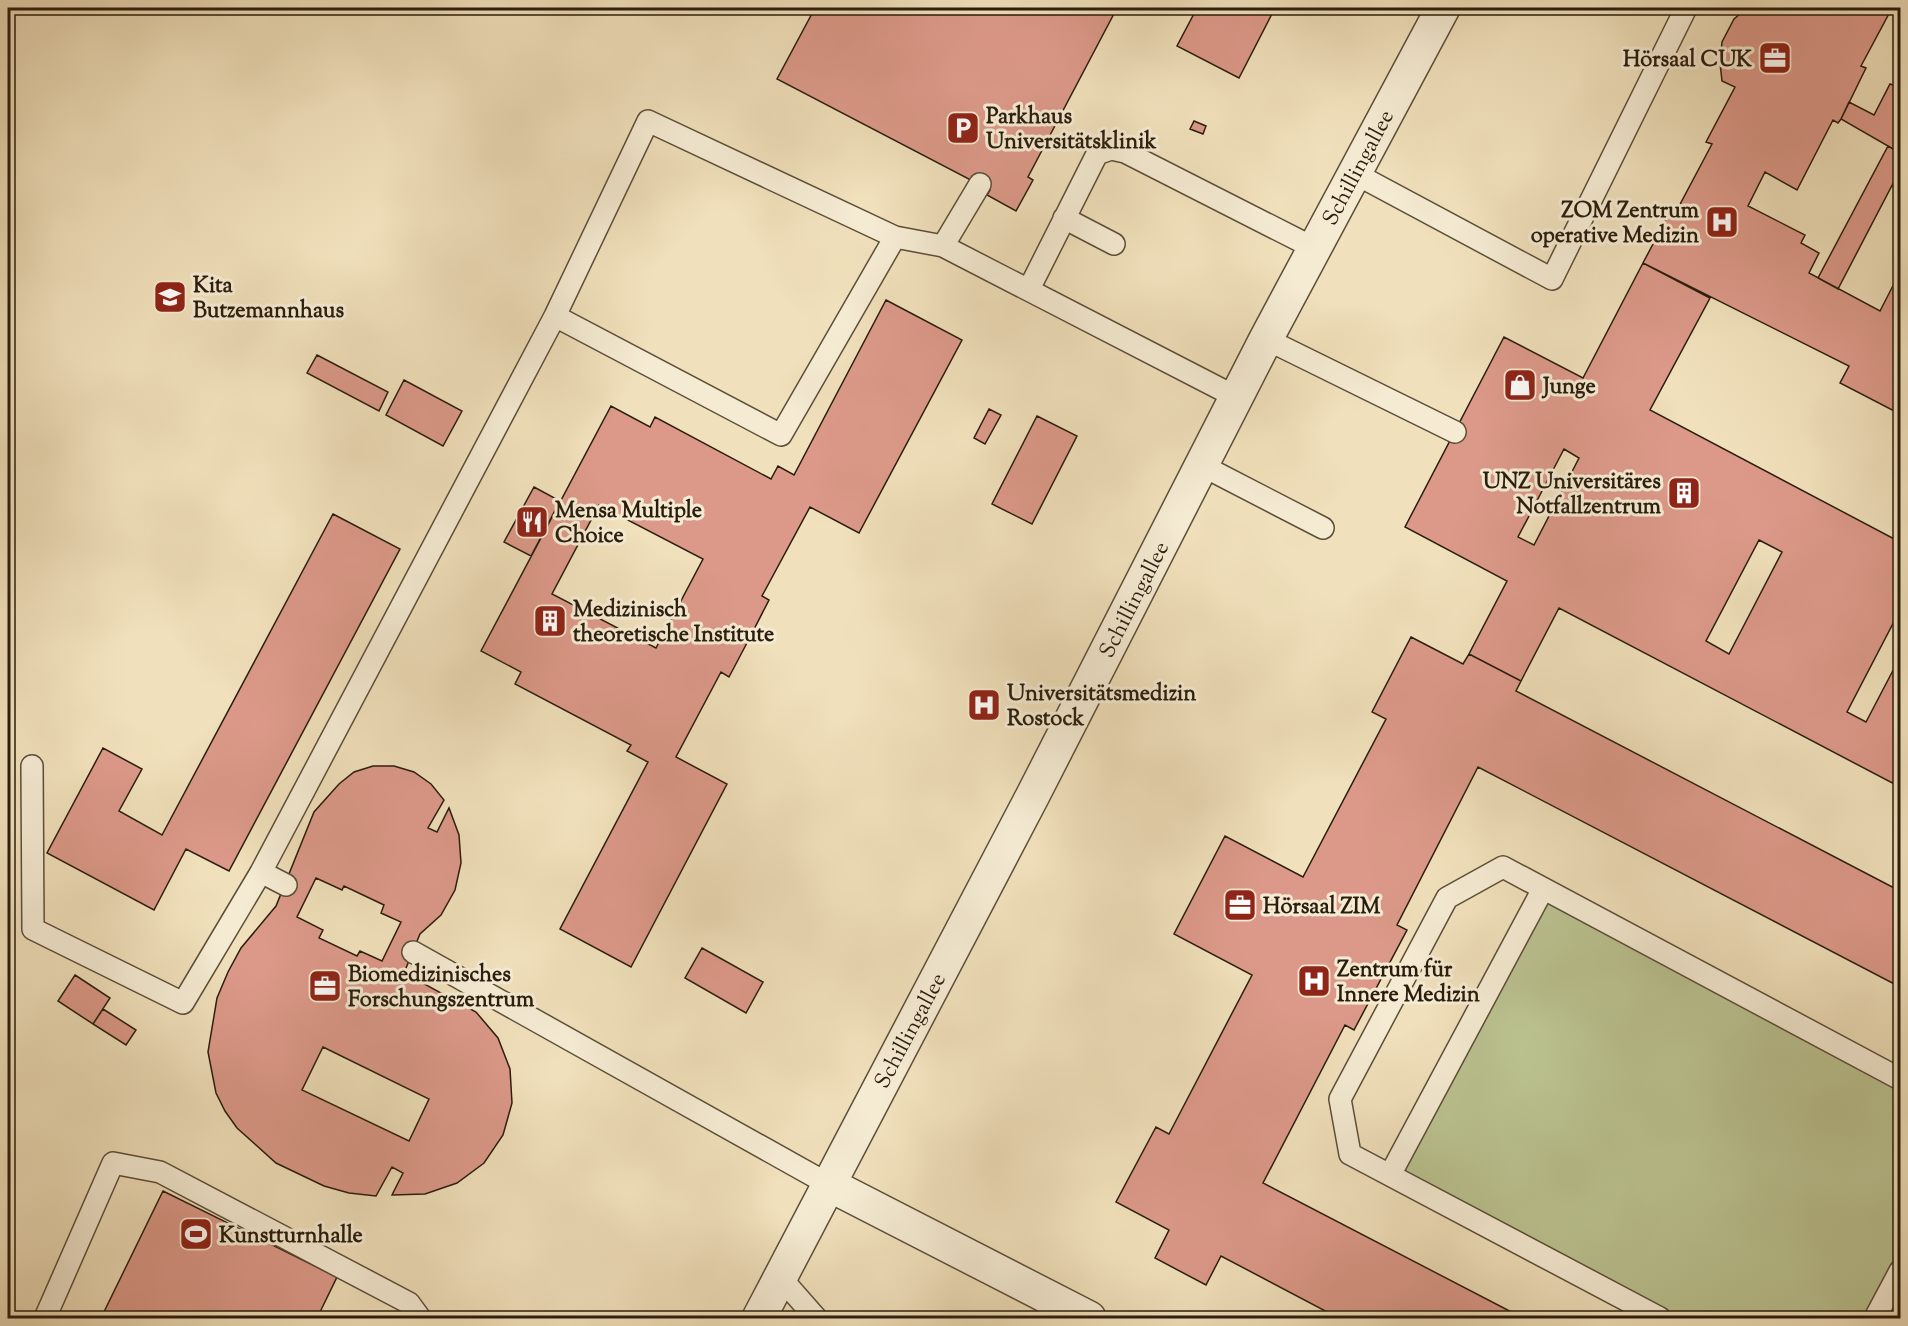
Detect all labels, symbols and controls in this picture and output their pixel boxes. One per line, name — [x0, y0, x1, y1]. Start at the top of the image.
office icon: Hörsaal CUK — [1757, 40, 1793, 76]
place label: Hörsaal CUK — [1623, 45, 1752, 77]
place label: Parkhaus Universitätsklinik — [986, 102, 1156, 159]
street label: Schillingallee — [1316, 105, 1404, 232]
parking icon: Parkhaus Universitätsklinik — [945, 110, 981, 146]
place label: ZOM Zentrum operative Medizin — [1531, 196, 1700, 253]
hospital icon: ZOM Zentrum operative Medizin — [1704, 204, 1740, 240]
place label: Kita Butzemannhaus — [193, 271, 344, 328]
school or university icon: Kita Butzemannhaus — [152, 279, 188, 315]
shop icon: Junge — [1502, 367, 1538, 403]
place label: Junge — [1541, 372, 1596, 404]
place label: UNZ Universitäres Notfallzentrum — [1483, 467, 1662, 524]
building icon: UNZ Universitäres Notfallzentrum — [1666, 475, 1702, 511]
place label: Mensa Multiple Choice — [555, 496, 702, 553]
restaurant icon: Mensa Multiple Choice — [514, 504, 550, 540]
street label: Schillingallee — [1093, 537, 1179, 664]
place label: Medizinisch theoretische Institute — [573, 595, 774, 652]
building icon: Medizinisch theoretische Institute — [532, 603, 568, 639]
place label: Universitätsmedizin Rostock — [1007, 679, 1196, 736]
hospital icon: Universitätsmedizin Rostock — [966, 687, 1002, 723]
office icon: Hörsaal ZIM — [1222, 887, 1258, 923]
place label: Hörsaal ZIM — [1263, 892, 1381, 924]
place label: Zentrum für Innere Medizin — [1337, 955, 1480, 1012]
place label: Biomedizinisches Forschungszentrum — [348, 960, 535, 1017]
hospital icon: Zentrum für Innere Medizin — [1296, 963, 1332, 999]
office icon: Biomedizinisches Forschungszentrum — [307, 968, 343, 1004]
street label: Schillingallee — [868, 968, 956, 1095]
sports icon: Kunstturnhalle — [178, 1216, 214, 1252]
place label: Kunstturnhalle — [219, 1221, 363, 1253]

